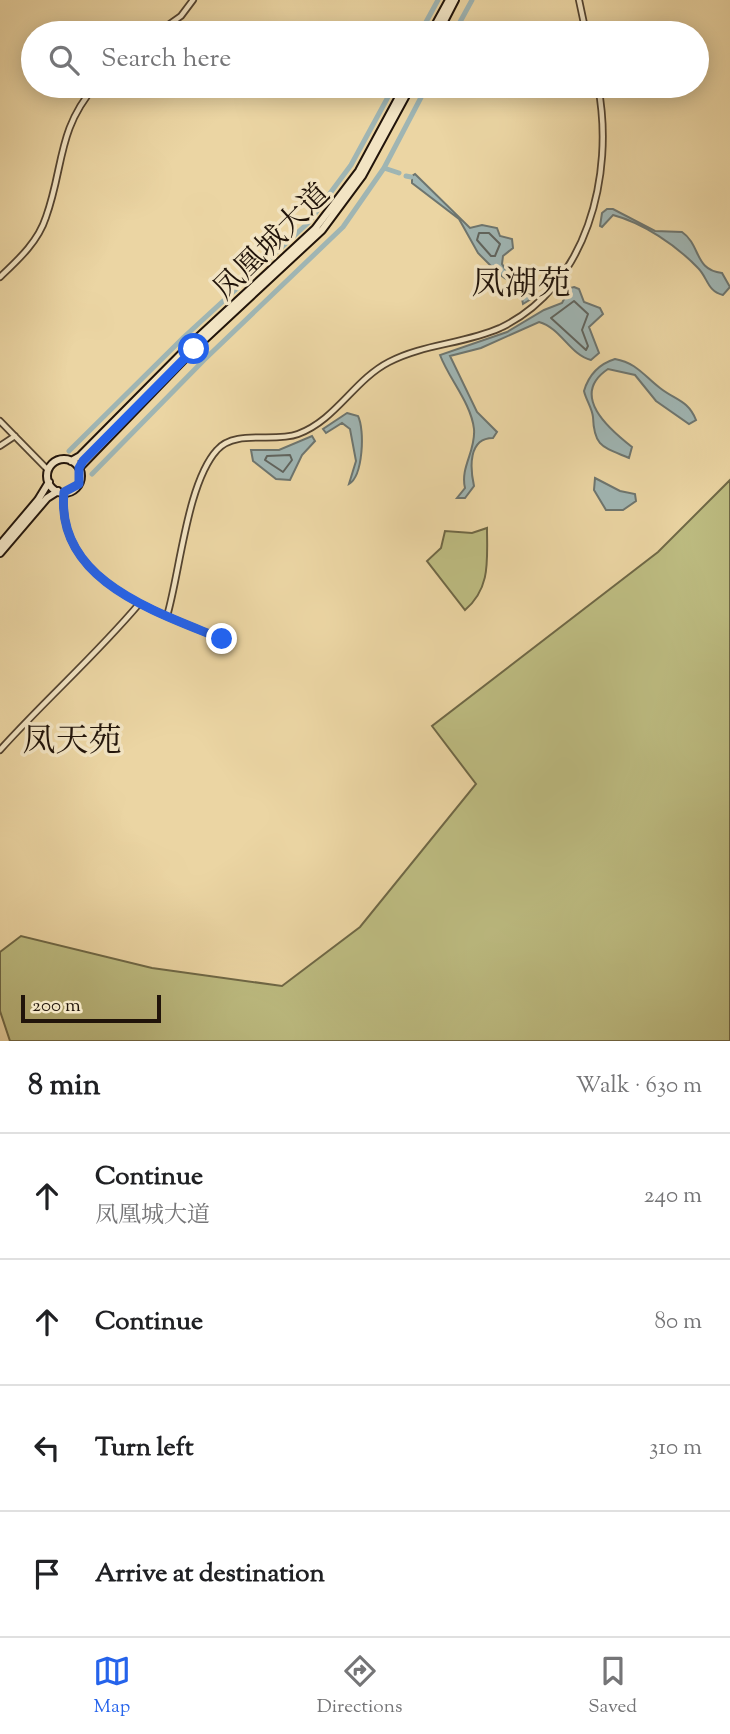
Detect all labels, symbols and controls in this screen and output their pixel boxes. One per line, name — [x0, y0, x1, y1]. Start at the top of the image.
search box — [21, 21, 709, 98]
icon: search — [45, 41, 83, 79]
text: Search here — [101, 41, 231, 78]
street label: 凤凰城大道 — [205, 175, 341, 311]
district label: 凤湖苑 — [472, 262, 571, 310]
route start — [178, 333, 209, 364]
route end — [206, 623, 237, 654]
district label: 凤天苑 — [23, 719, 122, 767]
scale bar — [21, 992, 161, 1024]
text: 200 m — [32, 993, 81, 1020]
text: 8 min — [28, 1065, 100, 1108]
text: Walk · 630 m — [576, 1070, 702, 1103]
text: Continue — [95, 1159, 203, 1196]
icon: ahead — [28, 1177, 66, 1215]
text: 240 m — [644, 1180, 702, 1213]
text: 凤凰城大道 — [95, 1200, 210, 1233]
icon: ahead — [28, 1303, 66, 1341]
text: Continue — [95, 1304, 203, 1341]
text: 80 m — [654, 1306, 702, 1339]
icon: left — [28, 1429, 66, 1467]
text: Turn left — [95, 1430, 194, 1467]
text: 310 m — [649, 1432, 702, 1465]
icon: arrive — [28, 1555, 66, 1593]
text: Arrive at destination — [95, 1556, 325, 1593]
tab: Map — [93, 1652, 131, 1721]
tab: Directions — [317, 1652, 402, 1721]
tab: Saved — [588, 1652, 637, 1721]

